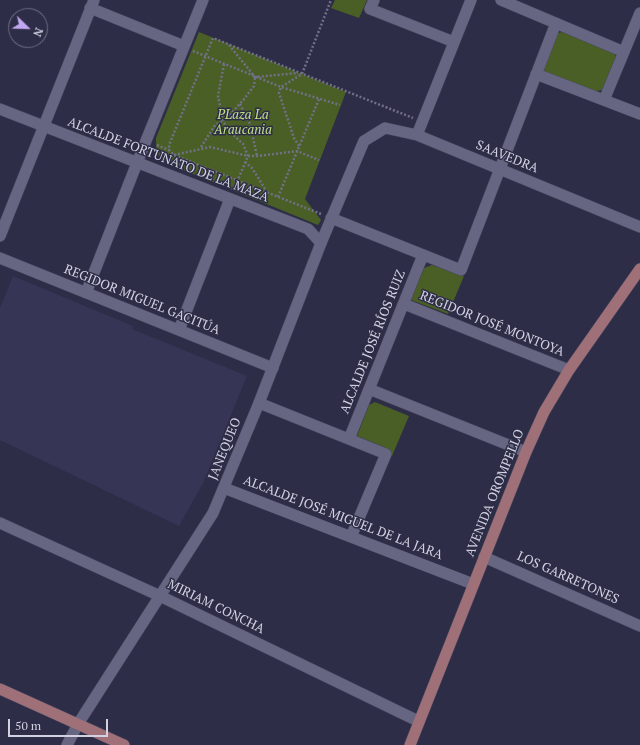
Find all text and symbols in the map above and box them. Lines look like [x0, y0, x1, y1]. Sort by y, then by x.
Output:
north arrow [8, 8, 48, 48]
text: N [30, 26, 46, 39]
park label: PLaza La Araucania [214, 107, 272, 138]
street label: ALCALDE FORTUNATO DE LA MAZA [65, 114, 271, 206]
street label: SAAVEDRA [473, 137, 541, 177]
street label: REGIDOR MIGUEL GACITÚA [62, 262, 222, 338]
street label: ALCALDE JOSÉ RÍOS RUIZ [337, 268, 409, 416]
street label: REGIDOR JOSÉ MONTOYA [417, 288, 567, 360]
street label: JANEQUEO [205, 416, 245, 482]
street label: AVENIDA OROMPELLO [462, 427, 528, 559]
street label: ALCALDE JOSÉ MIGUEL DE LA JARA [241, 473, 445, 563]
street label: LOS GARRETONES [515, 549, 621, 607]
street label: MIRIAM CONCHA [165, 577, 267, 637]
scale bar [10, 711, 110, 737]
text: 50 m [15, 718, 41, 733]

